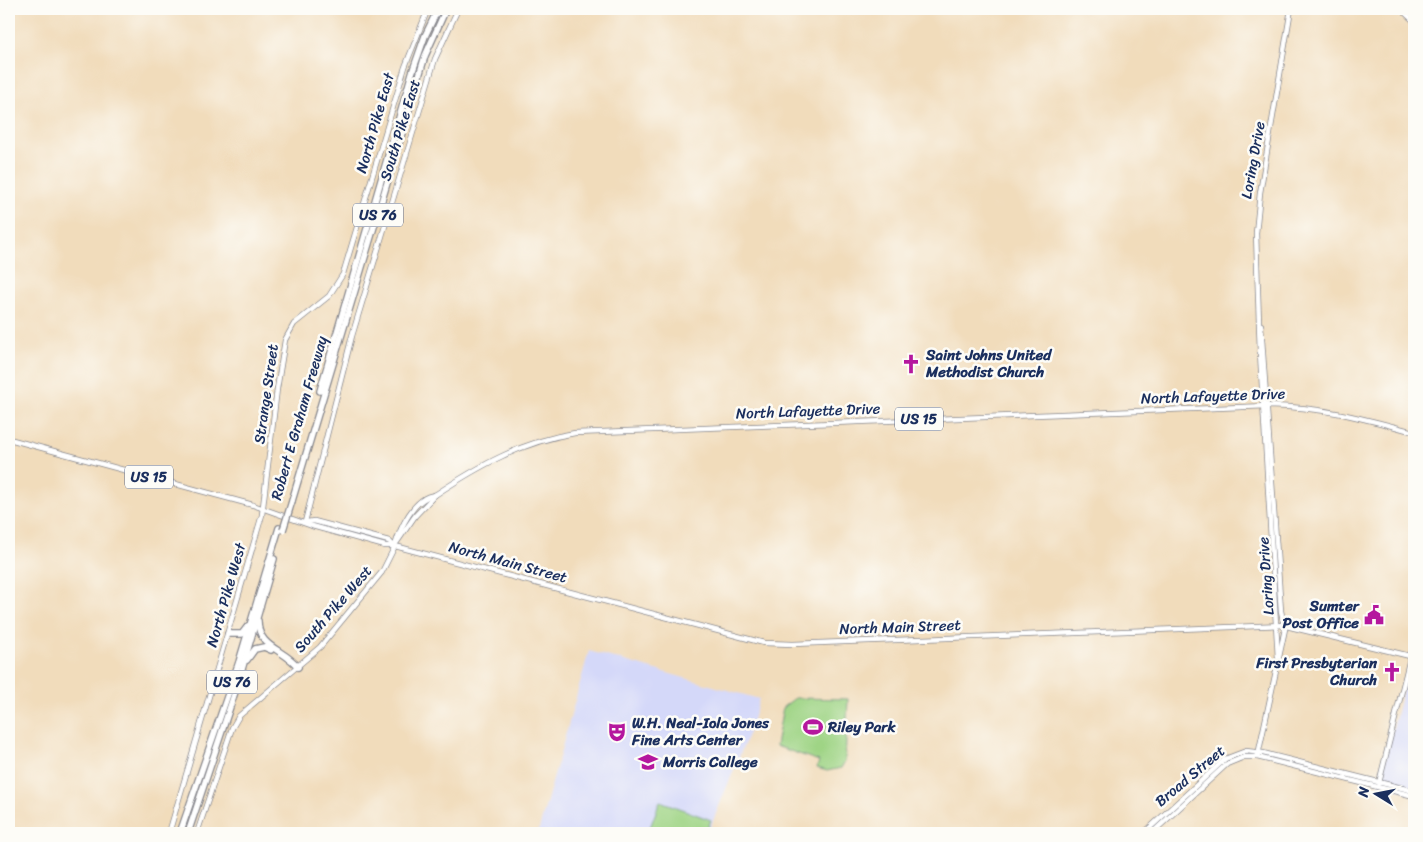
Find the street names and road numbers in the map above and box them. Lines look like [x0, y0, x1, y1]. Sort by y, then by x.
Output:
street label: North Pike East [348, 69, 402, 176]
street label: South Pike East [372, 75, 428, 184]
street label: Loring Drive [1233, 119, 1273, 201]
road number: US 76 [353, 204, 403, 226]
street label: Robert E Graham Freeway [263, 333, 335, 503]
street label: Strange Street [246, 342, 286, 446]
street label: North Lafayette Drive [1140, 380, 1286, 412]
street label: North Lafayette Drive [735, 395, 881, 427]
road number: US 15 [895, 408, 943, 430]
road number: US 15 [125, 466, 173, 488]
street label: North Main Street [446, 534, 571, 590]
street label: Loring Drive [1250, 536, 1282, 616]
street label: North Pike West [199, 539, 254, 650]
street label: South Pike West [287, 559, 379, 659]
street label: North Main Street [839, 612, 962, 642]
road number: US 76 [207, 670, 257, 694]
street label: Broad Street [1149, 738, 1232, 813]

